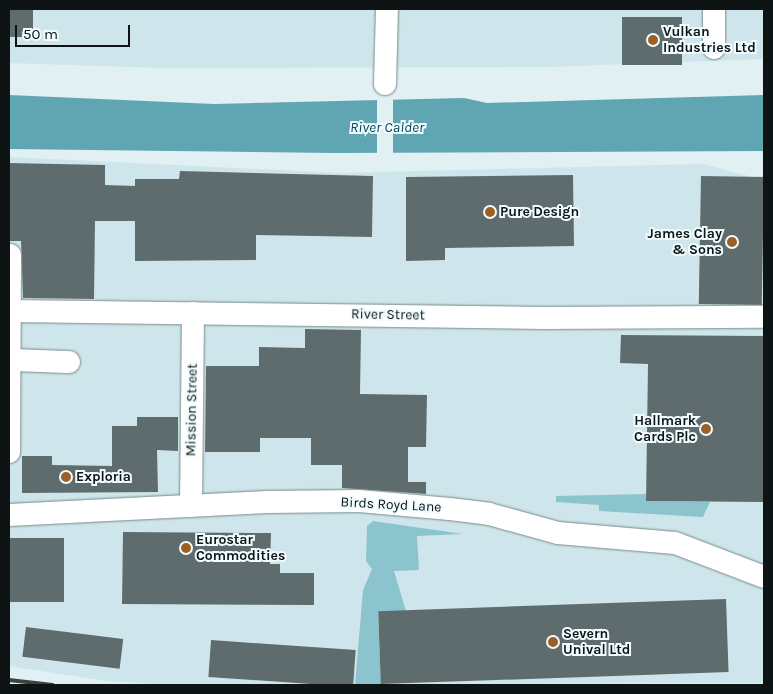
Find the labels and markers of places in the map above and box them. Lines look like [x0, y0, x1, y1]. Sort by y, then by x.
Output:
place label: Vulkan Industries Ltd [663, 24, 756, 56]
marker: Vulkan Industries Ltd [647, 34, 659, 46]
place label: Pure Design [500, 204, 579, 220]
marker: Pure Design [484, 206, 496, 218]
place label: James Clay & Sons [648, 226, 722, 258]
marker: James Clay & Sons [726, 236, 738, 248]
place label: Hallmark Cards Plc [634, 413, 696, 446]
marker: Hallmark Cards Plc [700, 423, 712, 435]
place label: Exploria [76, 469, 131, 485]
marker: Exploria [60, 471, 72, 483]
place label: Eurostar Commodities [196, 532, 285, 564]
marker: Eurostar Commodities [180, 542, 192, 554]
place label: Severn Unival Ltd [563, 626, 630, 658]
marker: Severn Unival Ltd [547, 636, 559, 648]

